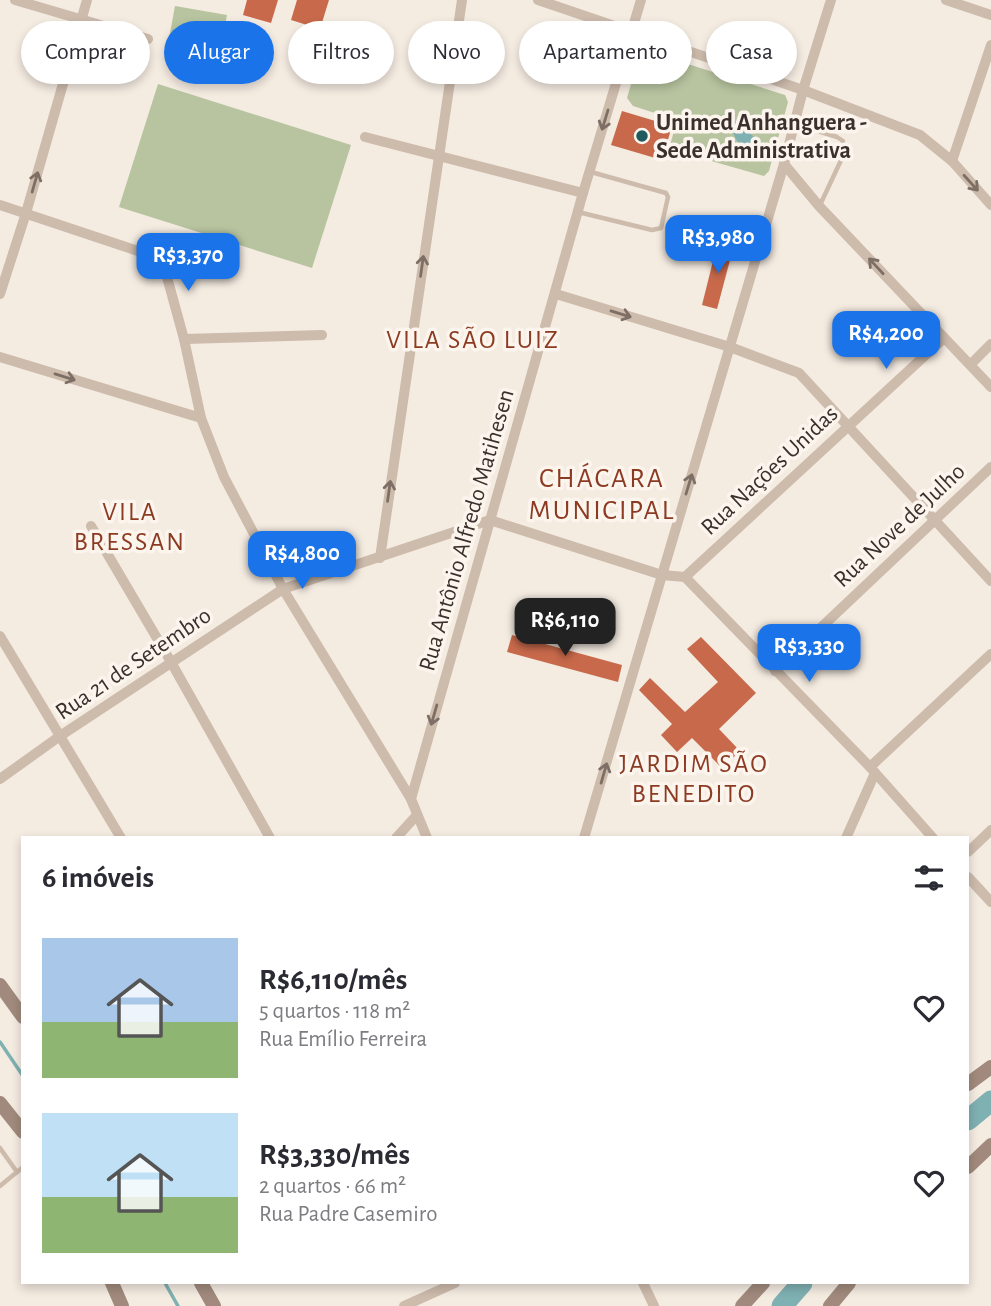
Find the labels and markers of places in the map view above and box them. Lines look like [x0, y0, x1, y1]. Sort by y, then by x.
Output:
place label: Unimed Anhanguera - Sede Administrativa [656, 111, 867, 163]
marker: Unimed Anhanguera - Sede Administrativa [634, 128, 650, 144]
pin: R$3,980 [653, 216, 783, 275]
pin: R$3,370 [123, 233, 253, 293]
pin: R$4,200 [821, 312, 951, 371]
pin: R$4,800 [237, 532, 367, 591]
pin: R$6,110 [500, 598, 630, 658]
pin: R$3,330 [744, 624, 874, 684]

